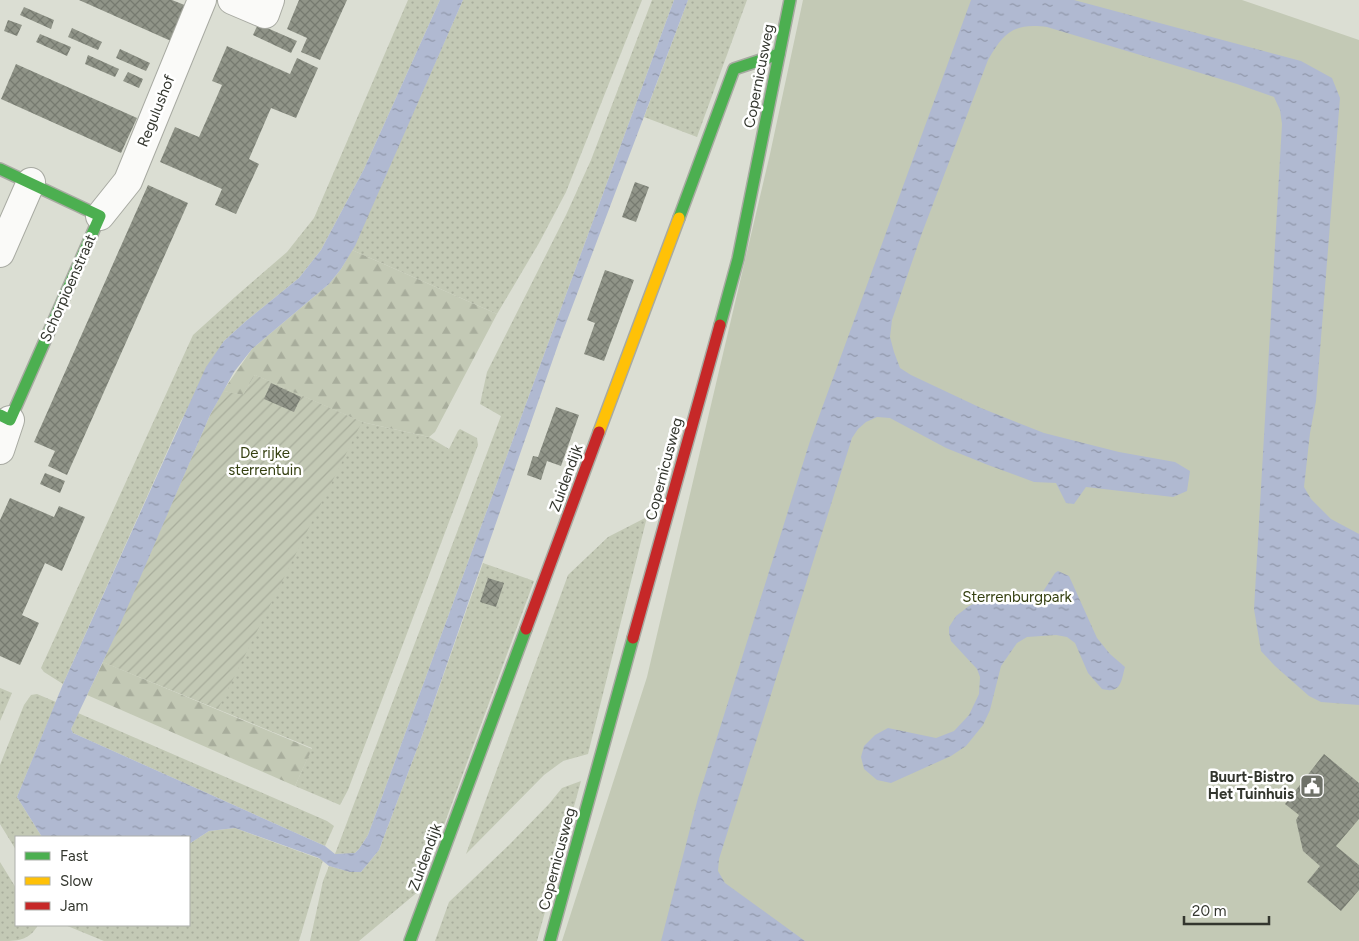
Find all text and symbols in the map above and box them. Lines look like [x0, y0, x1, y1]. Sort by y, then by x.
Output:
street label: Copernicusweg [740, 22, 778, 130]
street label: Regulushof [133, 72, 179, 150]
street label: Schorpioenstraat [36, 231, 100, 345]
street label: Copernicusweg [642, 416, 686, 522]
street label: Zuidendijk [546, 441, 587, 514]
park label: De rijke sterrentuin [228, 444, 302, 479]
park label: Sterrenburgpark [962, 588, 1073, 606]
place label: Buurt-Bistro Het Tuinhuis [1208, 768, 1294, 803]
public building icon: Buurt-Bistro Het Tuinhuis [1299, 773, 1325, 799]
street label: Copernicusweg [535, 806, 579, 912]
street label: Zuidendijk [405, 820, 446, 893]
legend [15, 836, 190, 926]
text: Fast [60, 847, 89, 865]
text: Slow [60, 872, 93, 890]
scale bar [1184, 894, 1269, 926]
text: Jam [60, 897, 88, 915]
text: 20 m [1192, 902, 1226, 920]

